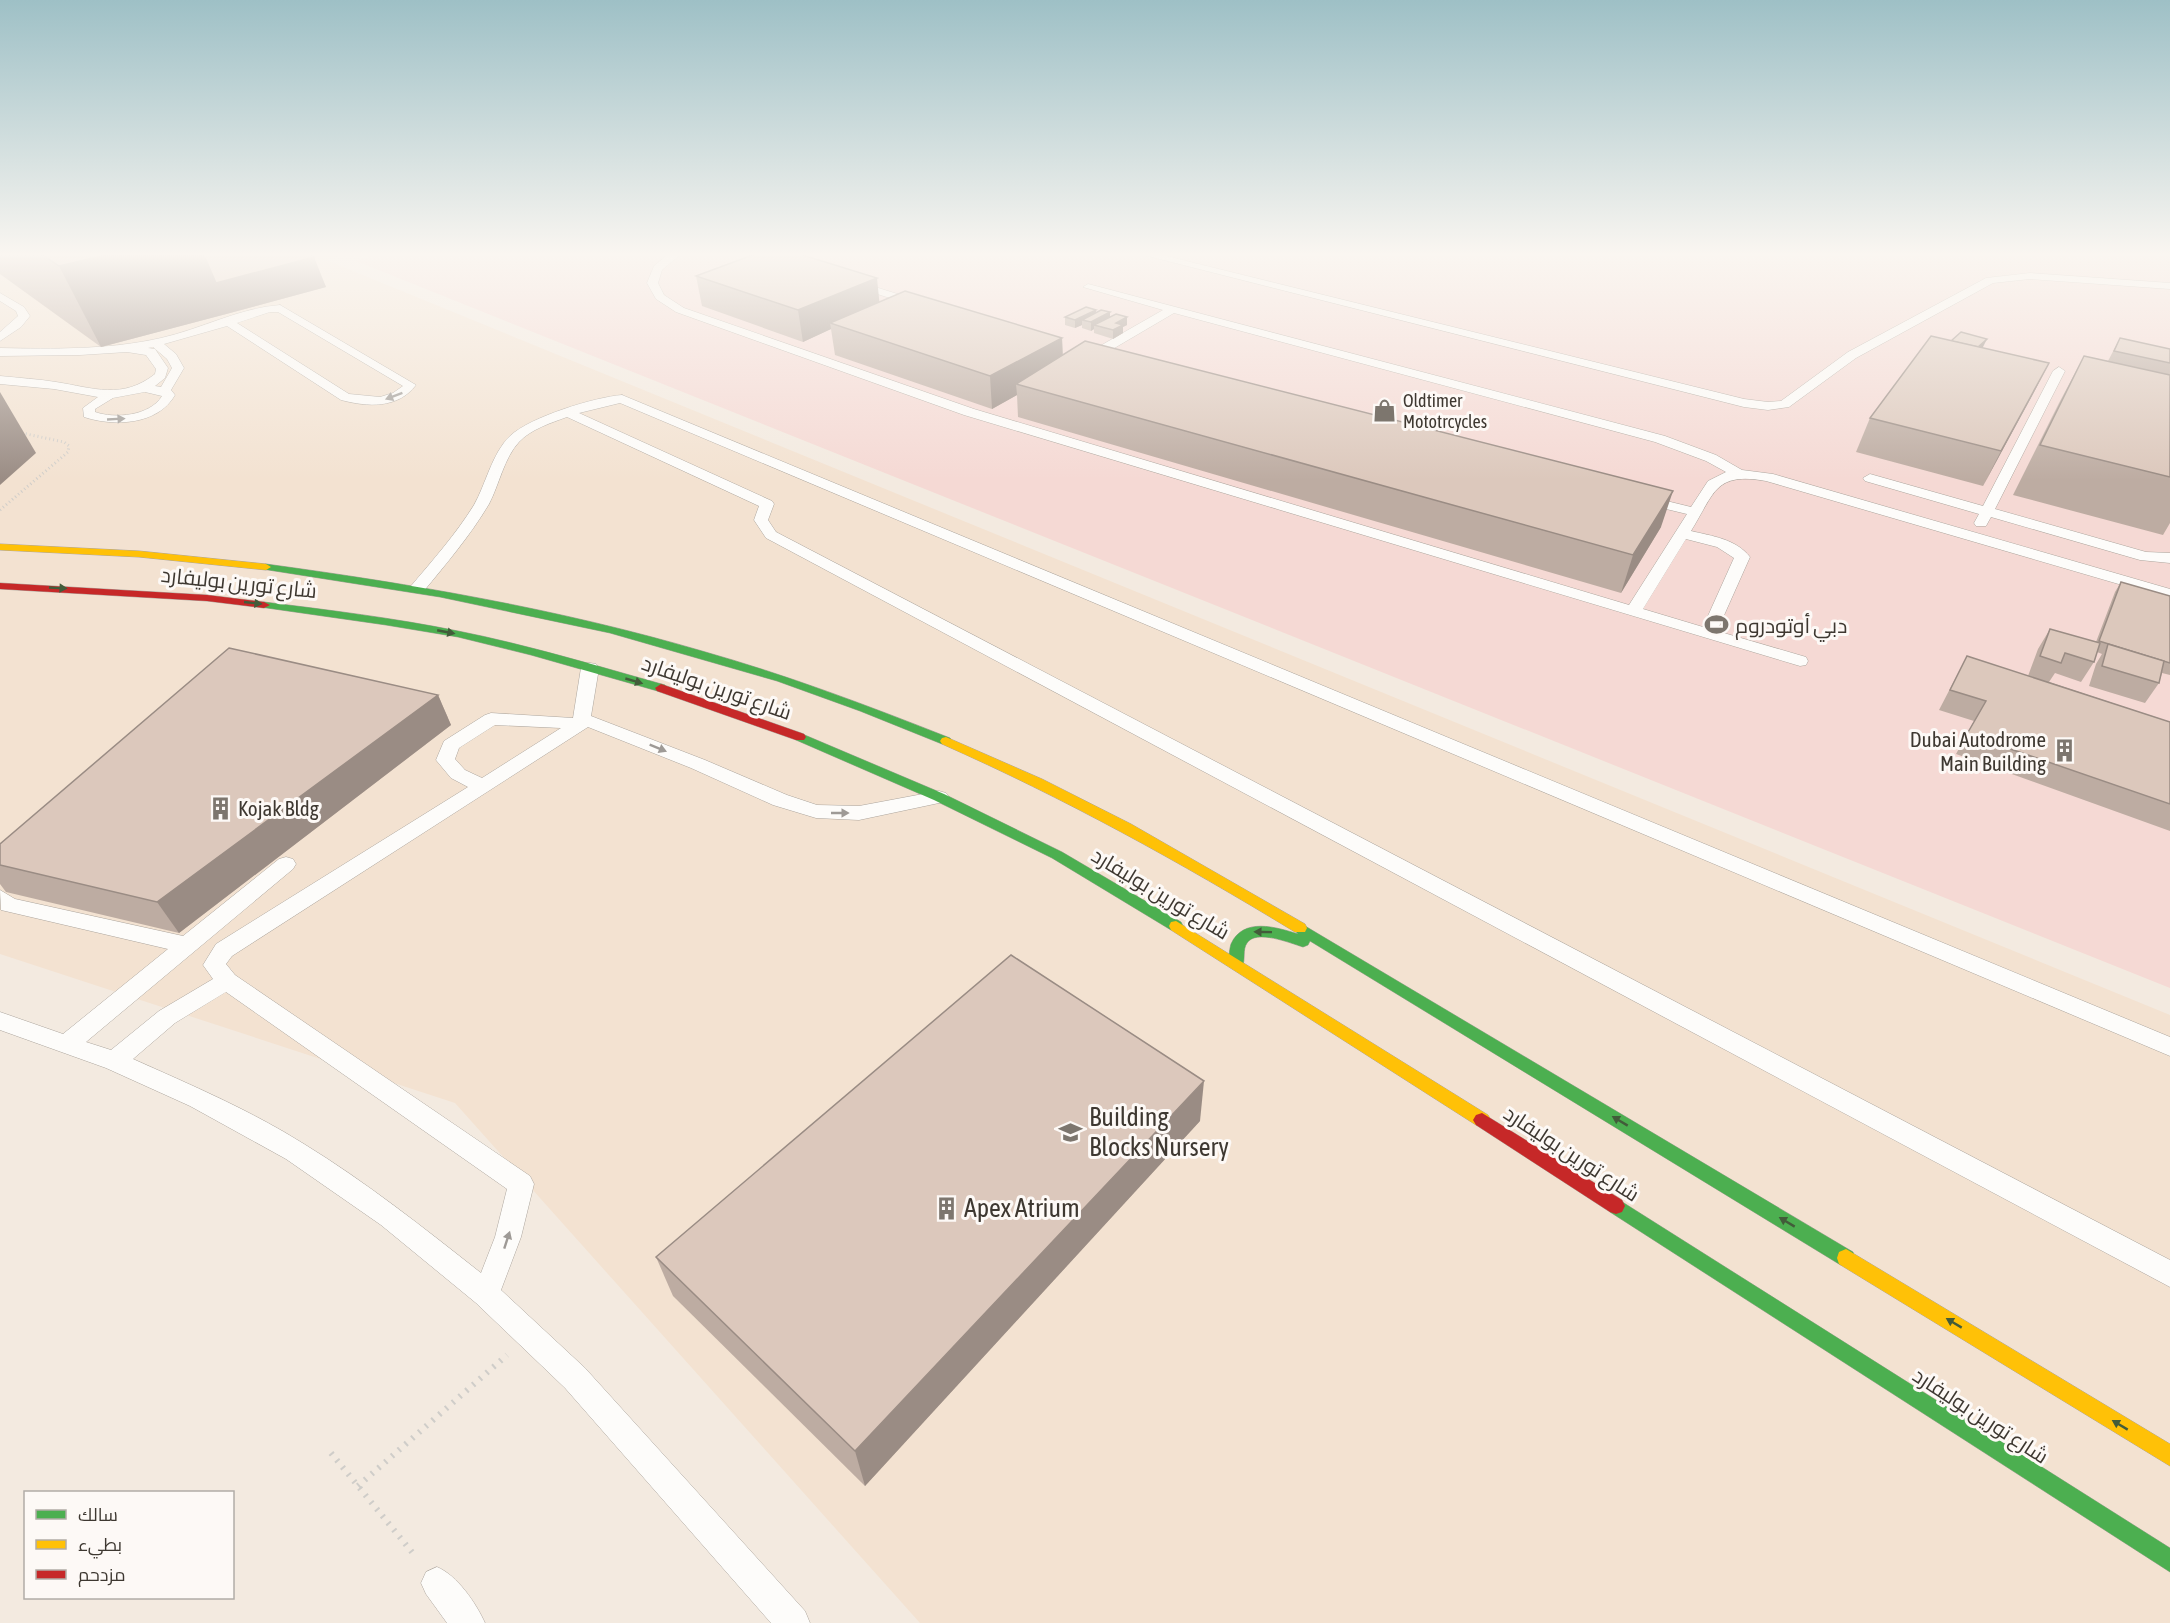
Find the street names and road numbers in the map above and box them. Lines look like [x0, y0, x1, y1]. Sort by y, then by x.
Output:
street label: شارع تورين بوليفارد [160, 562, 318, 605]
street label: شارع تورين بوليفارد [638, 650, 795, 727]
street label: شارع تورين بوليفارد [1086, 842, 1234, 946]
street label: شارع تورين بوليفارد [1498, 1100, 1644, 1208]
street label: شارع تورين بوليفارد [1907, 1362, 2053, 1470]

